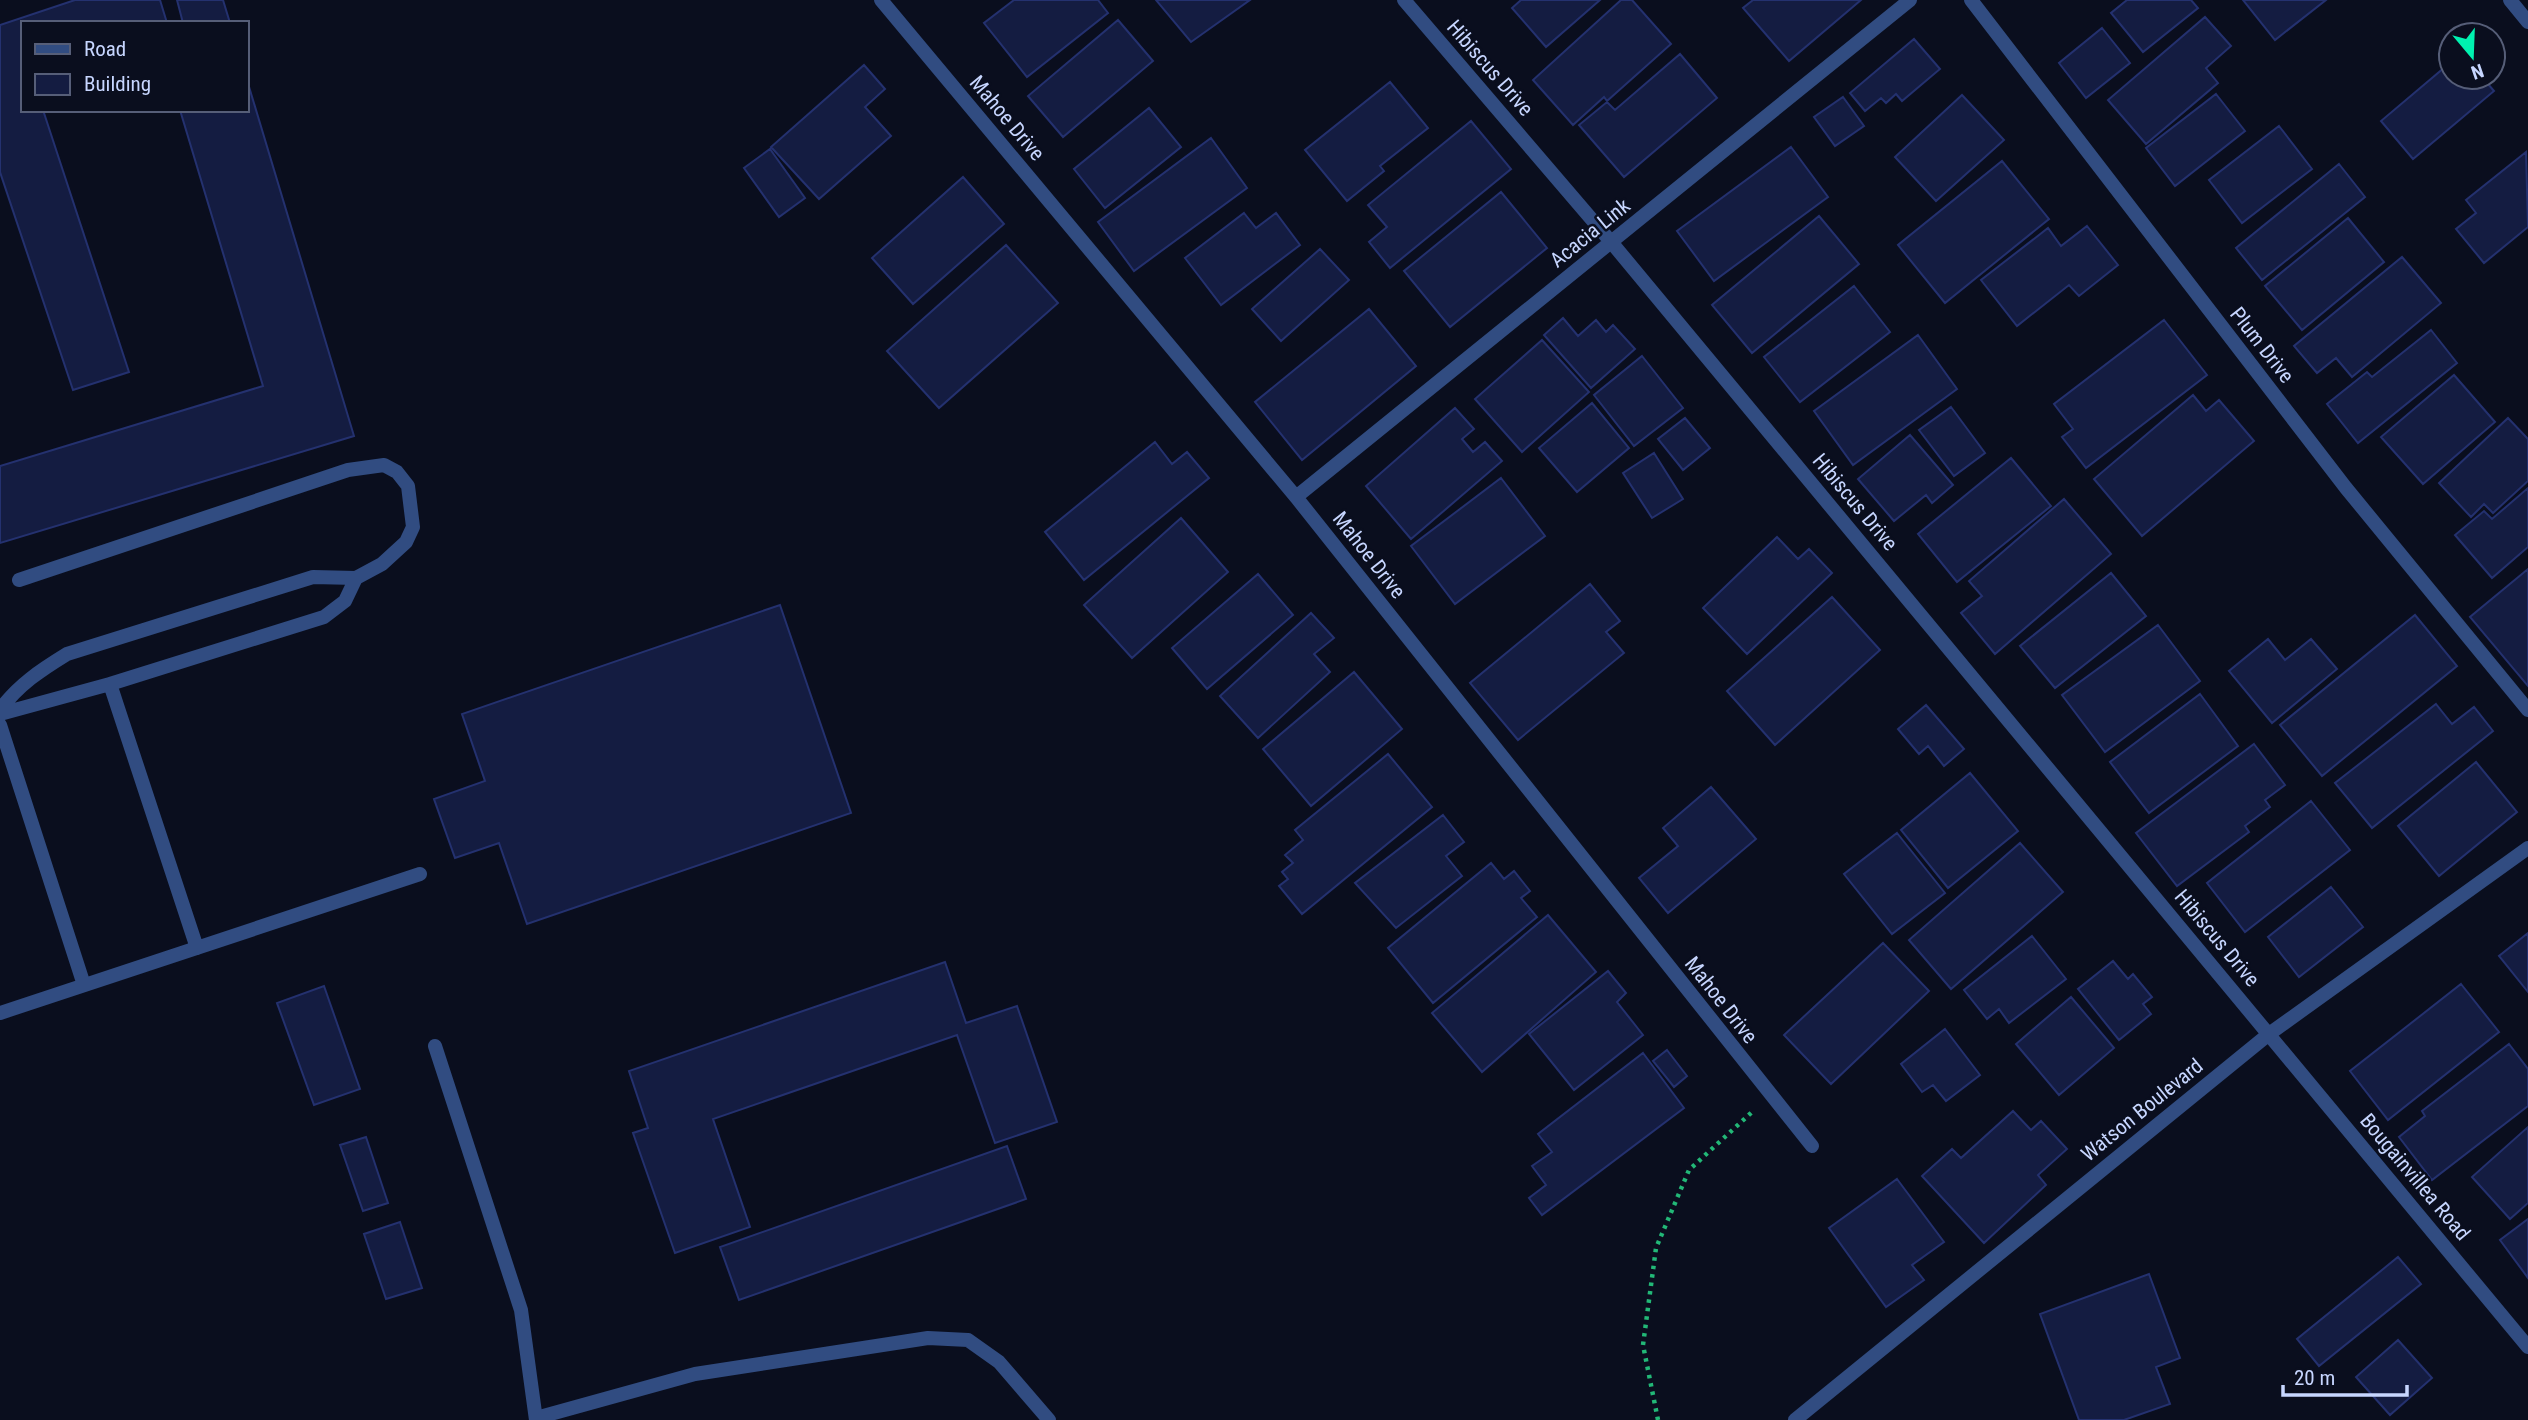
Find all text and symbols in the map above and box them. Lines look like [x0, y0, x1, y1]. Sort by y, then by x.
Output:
street label: Hibiscus Drive [1442, 15, 1538, 121]
legend [21, 21, 248, 112]
north arrow [2437, 21, 2507, 91]
text: Road [84, 37, 126, 61]
text: N [2468, 59, 2487, 84]
street label: Mahoe Drive [965, 71, 1049, 165]
text: Building [84, 72, 151, 96]
street label: Acacia Link [1545, 193, 1635, 272]
street label: Plum Drive [2225, 302, 2299, 388]
street label: Hibiscus Drive [1808, 449, 1902, 555]
street label: Mahoe Drive [1328, 507, 1410, 603]
street label: Hibiscus Drive [2170, 885, 2264, 991]
street label: Mahoe Drive [1680, 952, 1762, 1048]
street label: Watson Boulevard [2076, 1054, 2208, 1166]
street label: Bougainvillea Road [2355, 1109, 2475, 1245]
scale bar [2283, 1354, 2407, 1398]
text: 20 m [2294, 1366, 2335, 1390]

